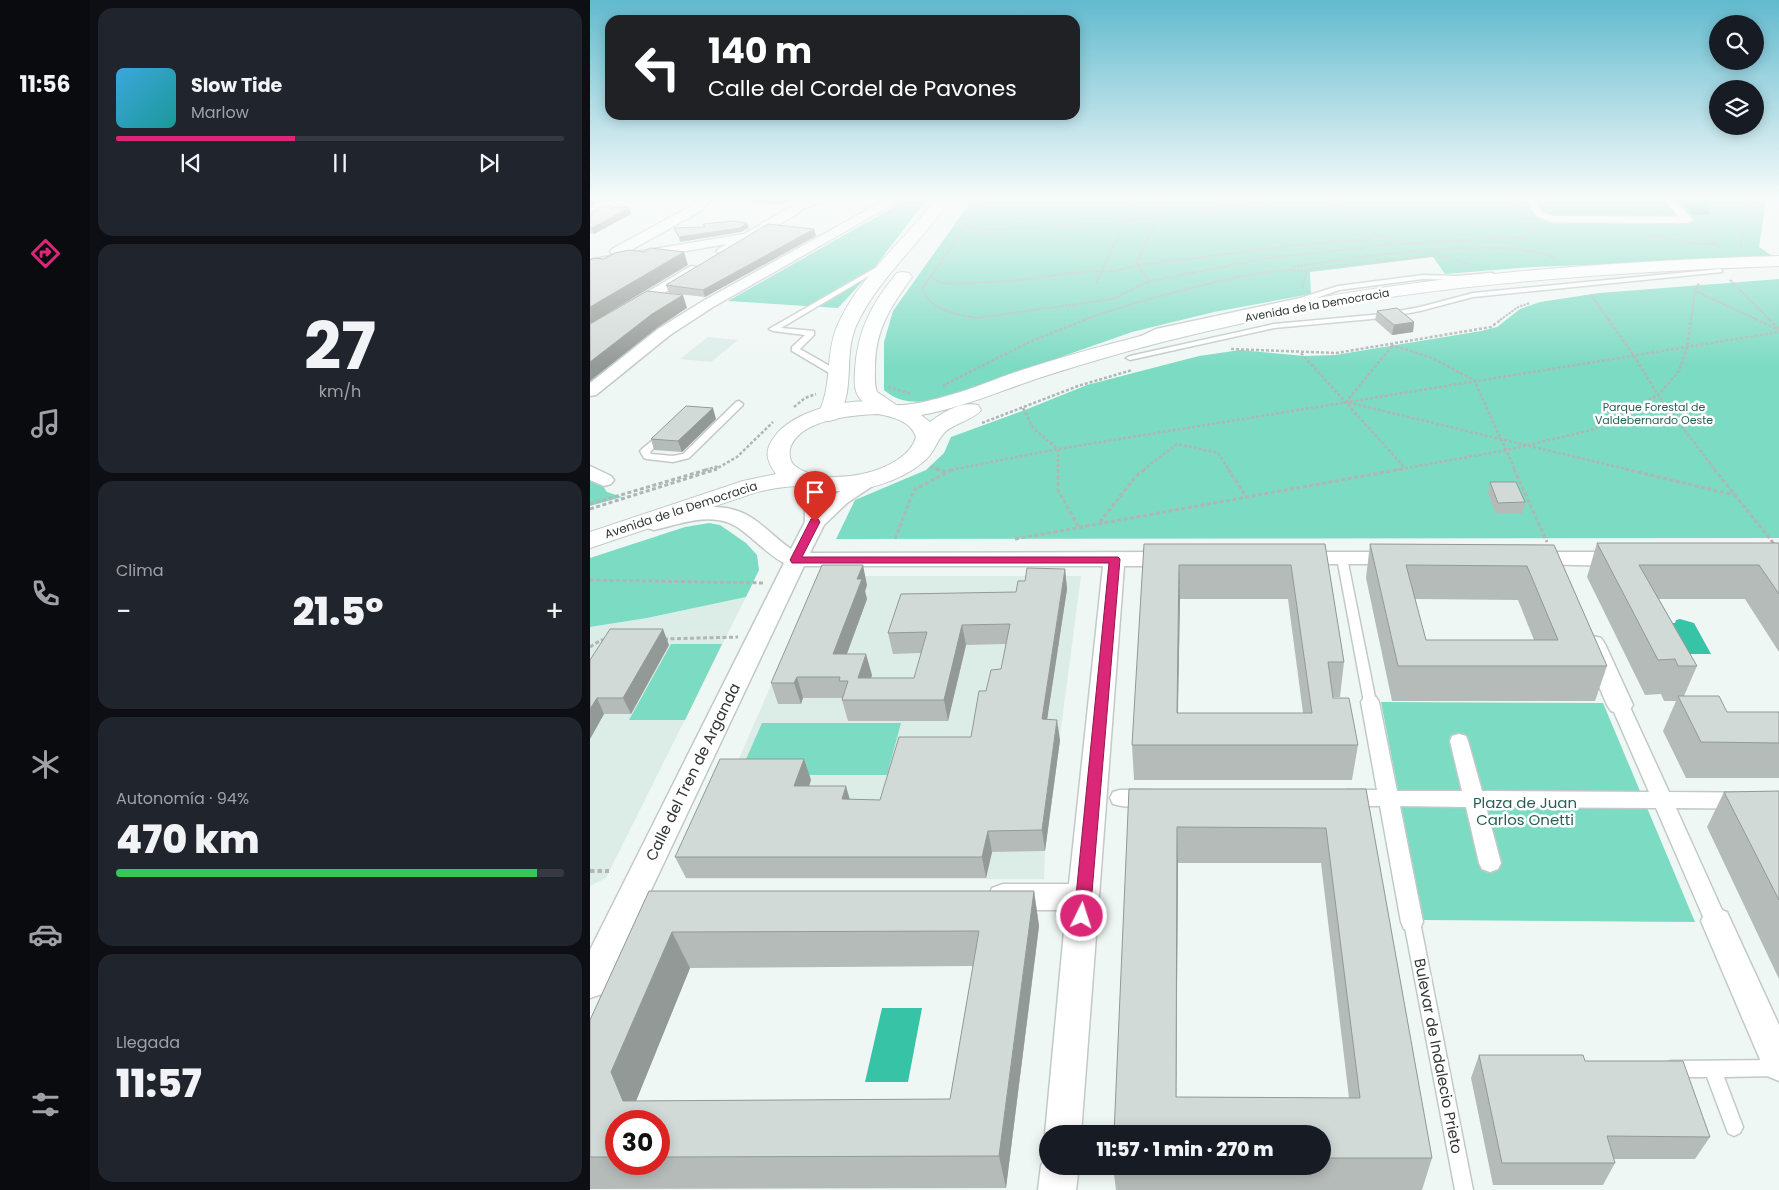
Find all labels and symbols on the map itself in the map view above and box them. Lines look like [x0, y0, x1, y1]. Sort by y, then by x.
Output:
street label: Avenida de la Democracia [1244, 284, 1390, 326]
park label: Parque Forestal de Valdebernardo Oeste [1595, 399, 1713, 428]
pin [794, 471, 836, 522]
street label: Avenida de la Democracia [602, 477, 759, 542]
street label: Calle del Tren de Arganda [640, 679, 745, 864]
park label: Plaza de Juan Carlos Onetti [1473, 792, 1577, 830]
position arrow [1055, 889, 1107, 941]
street label: Bulevar de Indalecio Prieto [1409, 956, 1468, 1155]
speed limit sign: 30 [605, 1110, 670, 1175]

